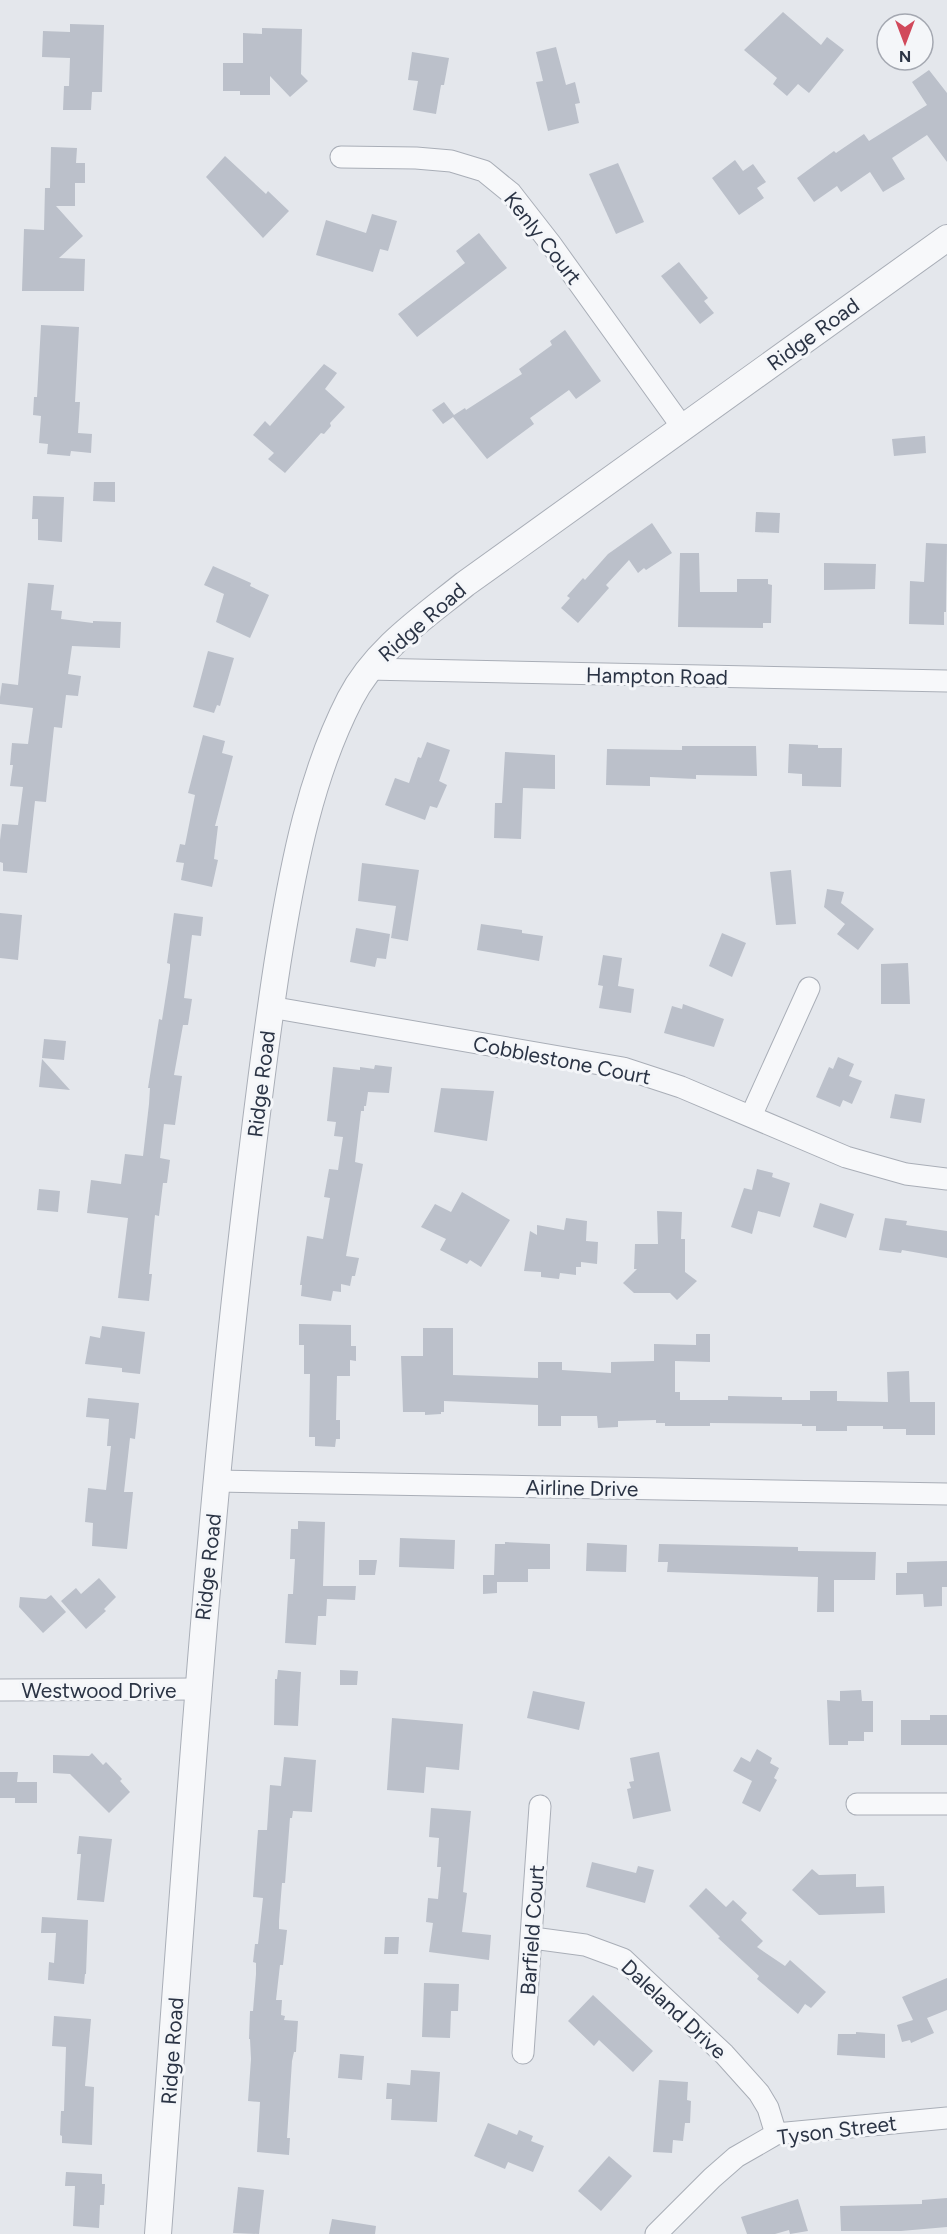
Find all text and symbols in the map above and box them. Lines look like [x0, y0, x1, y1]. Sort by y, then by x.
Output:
north arrow [875, 12, 935, 72]
text: N [899, 47, 911, 66]
street label: Kenly Court [499, 187, 587, 289]
street label: Ridge Road [762, 292, 864, 376]
street label: Ridge Road [373, 577, 471, 667]
street label: Hampton Road [586, 662, 728, 690]
street label: Ridge Road [242, 1029, 280, 1139]
street label: Cobblestone Court [471, 1031, 653, 1089]
street label: Airline Drive [525, 1475, 639, 1501]
street label: Ridge Road [190, 1512, 226, 1622]
street label: Westwood Drive [21, 1678, 177, 1703]
street label: Barfield Court [515, 1864, 549, 1996]
street label: Daleland Drive [616, 1954, 732, 2064]
street label: Ridge Road [156, 1996, 188, 2106]
street label: Tyson Street [776, 2110, 898, 2150]

